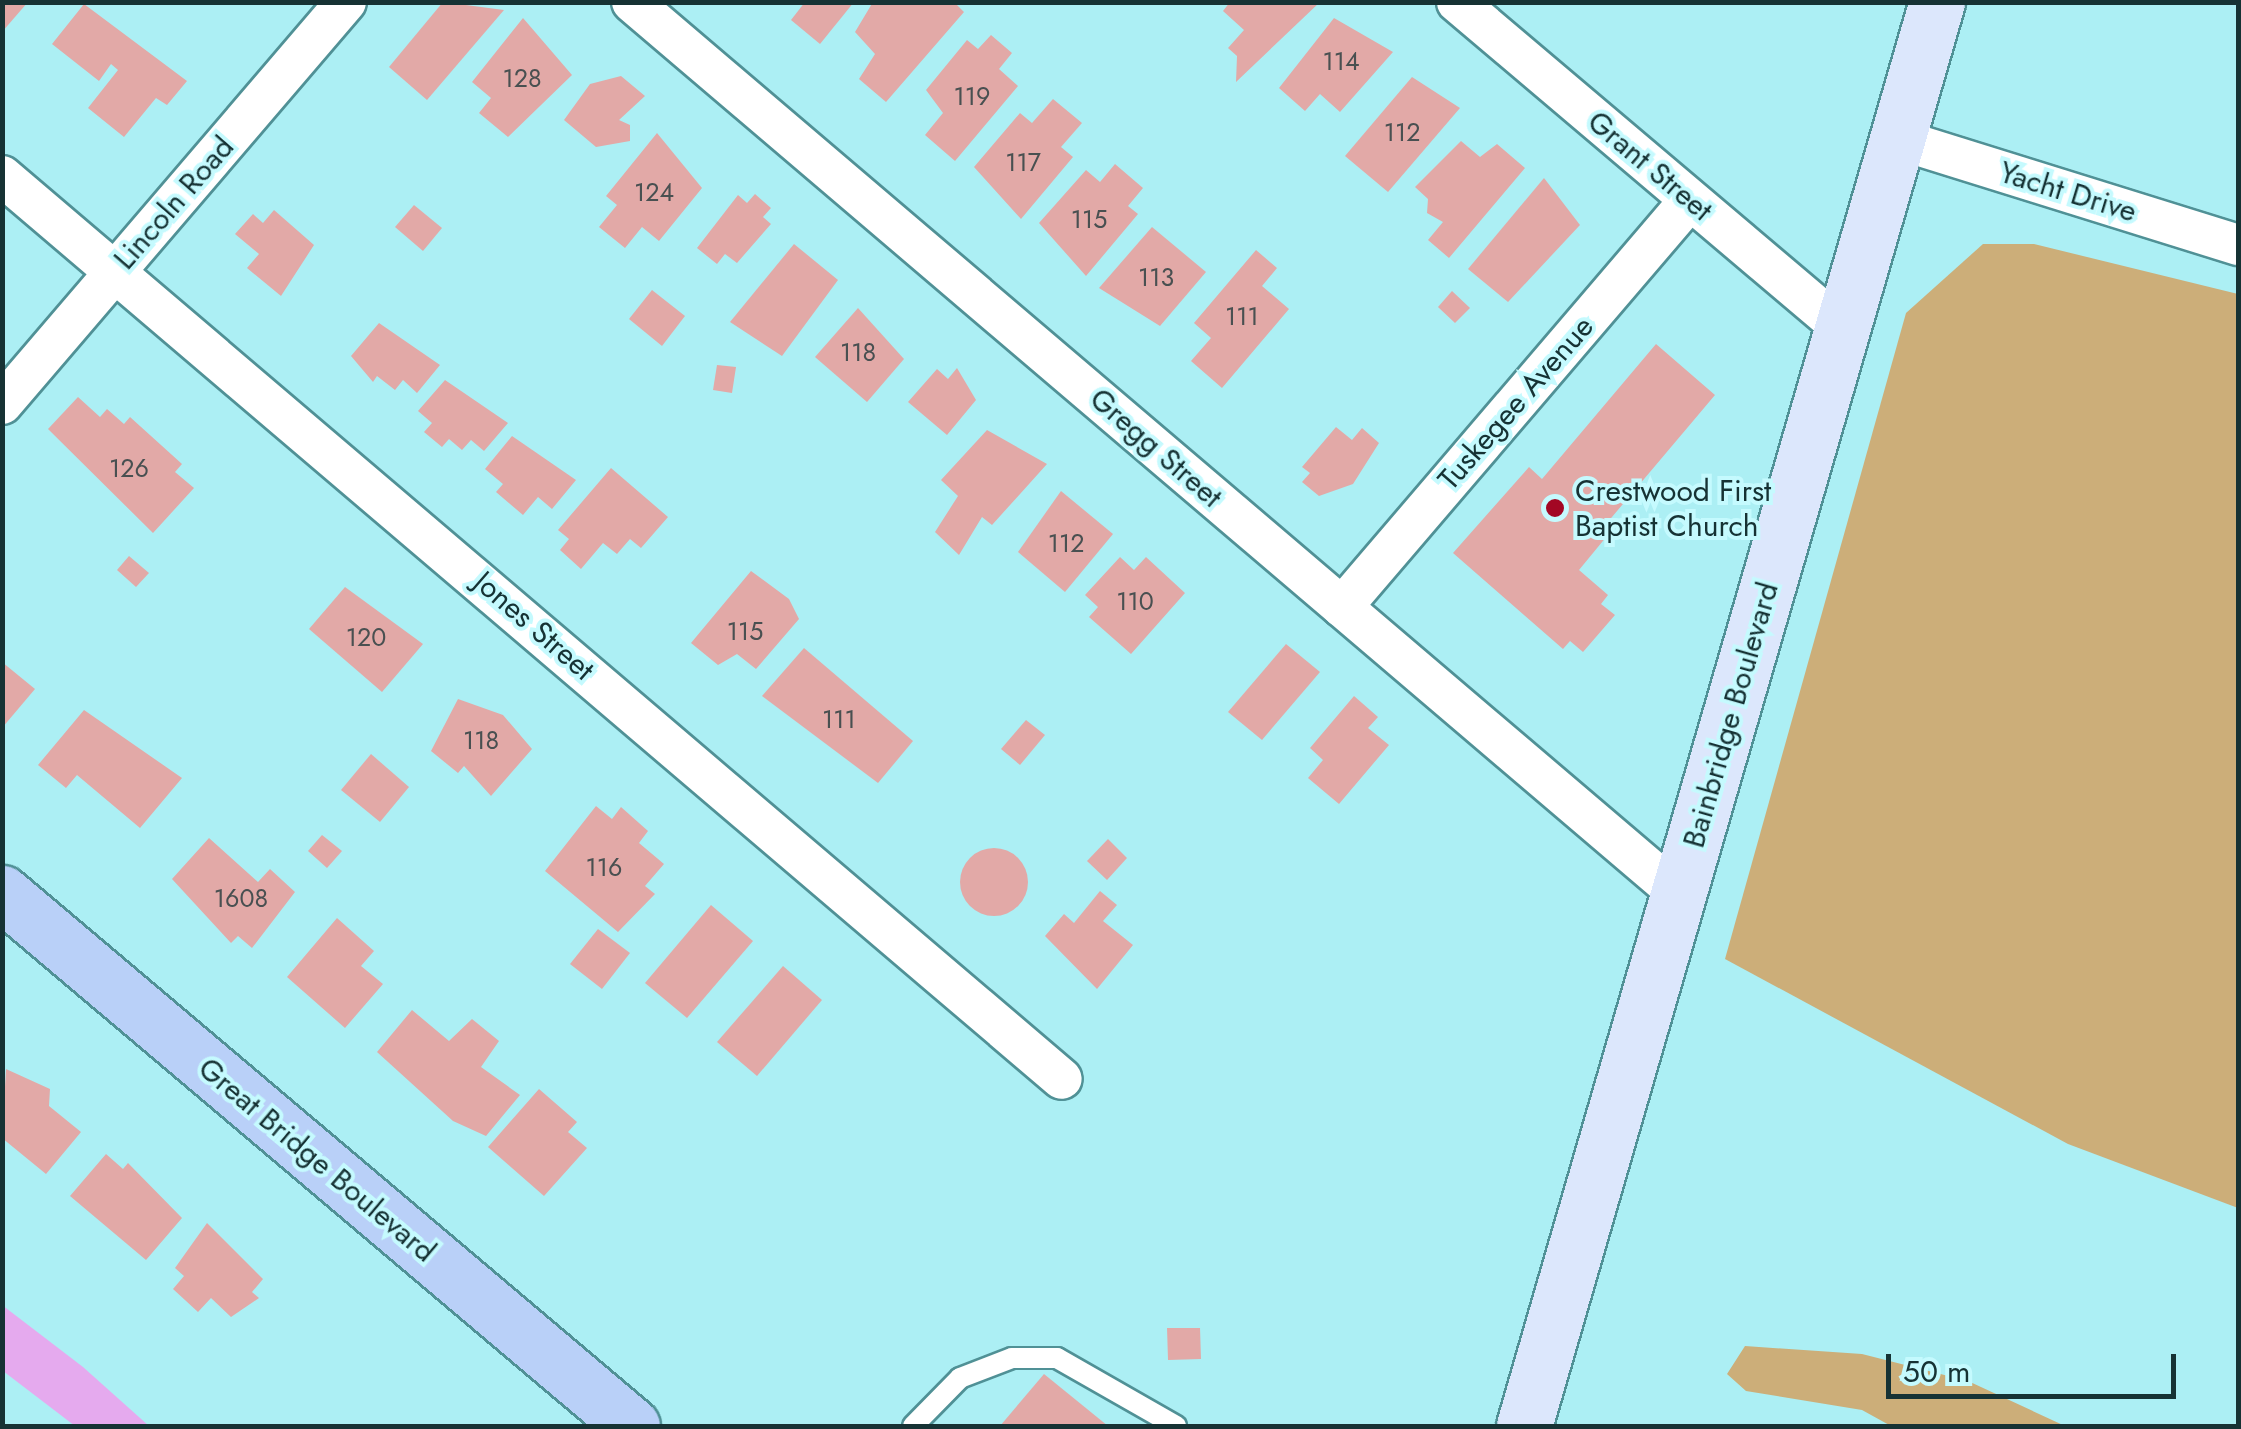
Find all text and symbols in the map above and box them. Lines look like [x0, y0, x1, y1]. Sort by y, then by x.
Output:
house number: 114 [1322, 46, 1360, 76]
house number: 128 [502, 63, 542, 93]
house number: 119 [954, 81, 990, 111]
street label: Grant Street [1580, 104, 1720, 228]
house number: 112 [1384, 117, 1420, 147]
street label: Lincoln Road [107, 129, 241, 277]
house number: 117 [1005, 147, 1041, 177]
street label: Yacht Drive [1995, 154, 2141, 230]
house number: 124 [634, 177, 674, 207]
house number: 115 [1071, 204, 1107, 234]
house number: 113 [1138, 262, 1174, 292]
house number: 111 [1225, 301, 1259, 331]
street label: Tuskegee Avenue [1431, 309, 1601, 497]
house number: 118 [840, 337, 876, 367]
street label: Gregg Street [1083, 381, 1229, 515]
house number: 126 [109, 453, 149, 483]
place label: Crestwood First Baptist Church [1575, 473, 1771, 544]
marker: Crestwood First Baptist Church [1544, 497, 1566, 519]
house number: 112 [1048, 528, 1084, 558]
street label: Jones Street [467, 564, 601, 688]
street label: Bainbridge Boulevard [1676, 578, 1786, 852]
house number: 110 [1116, 586, 1154, 616]
house number: 115 [727, 616, 763, 646]
house number: 120 [346, 622, 386, 652]
house number: 111 [822, 704, 856, 734]
house number: 118 [463, 725, 499, 755]
house number: 116 [586, 852, 622, 882]
house number: 1608 [214, 883, 268, 913]
street label: Great Bridge Boulevard [191, 1050, 443, 1270]
scale bar [1891, 1334, 2181, 1396]
text: 50 m [1903, 1350, 1970, 1393]

